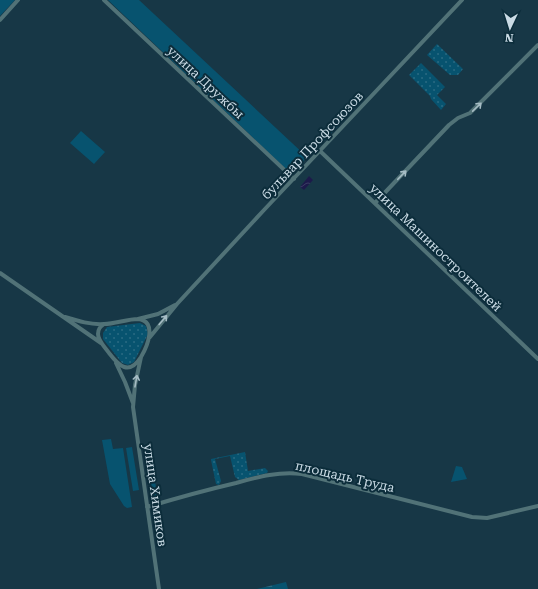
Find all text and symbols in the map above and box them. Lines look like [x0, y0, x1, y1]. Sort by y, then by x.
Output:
north arrow [490, 8, 530, 48]
text: N [504, 31, 514, 44]
street label: улица Дружбы [164, 43, 247, 122]
street label: бульвар Профсоюзов [259, 88, 366, 202]
one-way arrow [472, 102, 482, 112]
one-way arrow [397, 170, 407, 180]
street label: улица Машиностроителей [367, 180, 505, 315]
one-way arrow [159, 315, 168, 326]
one-way arrow [133, 374, 141, 387]
street label: улица Химиков [141, 443, 170, 548]
street label: площадь Труда [294, 458, 396, 495]

